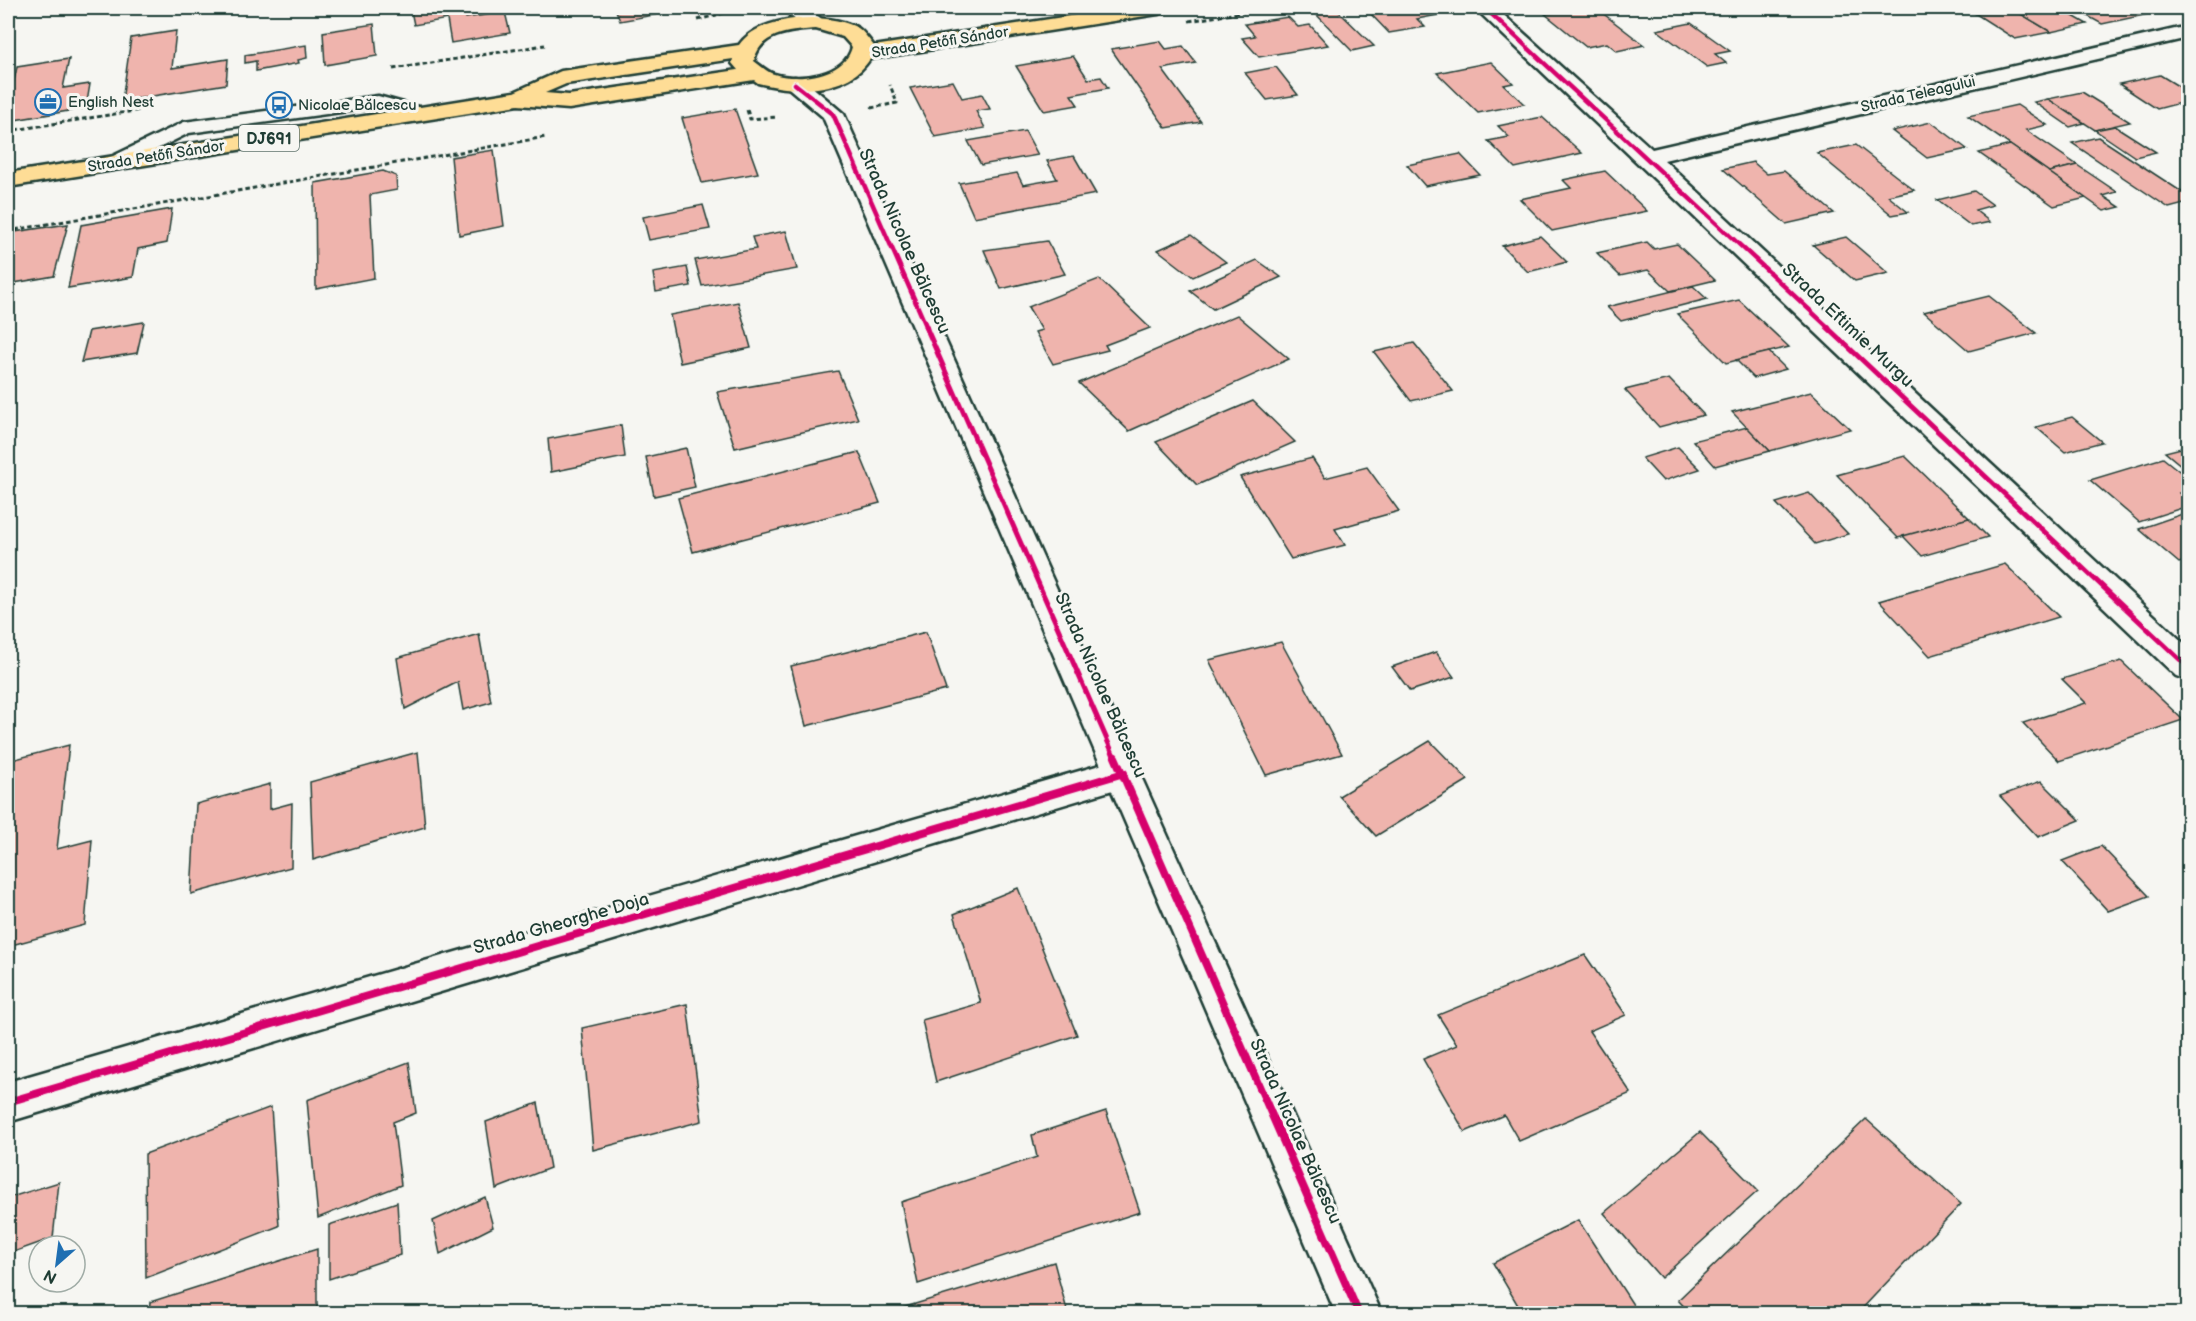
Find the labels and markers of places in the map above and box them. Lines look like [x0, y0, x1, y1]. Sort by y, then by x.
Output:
office icon: English Nest [33, 87, 63, 117]
bus stop icon: Nicolae Bălcescu [264, 90, 294, 120]
place label: English Nest [68, 93, 154, 112]
place label: Nicolae Bălcescu [298, 96, 417, 115]

